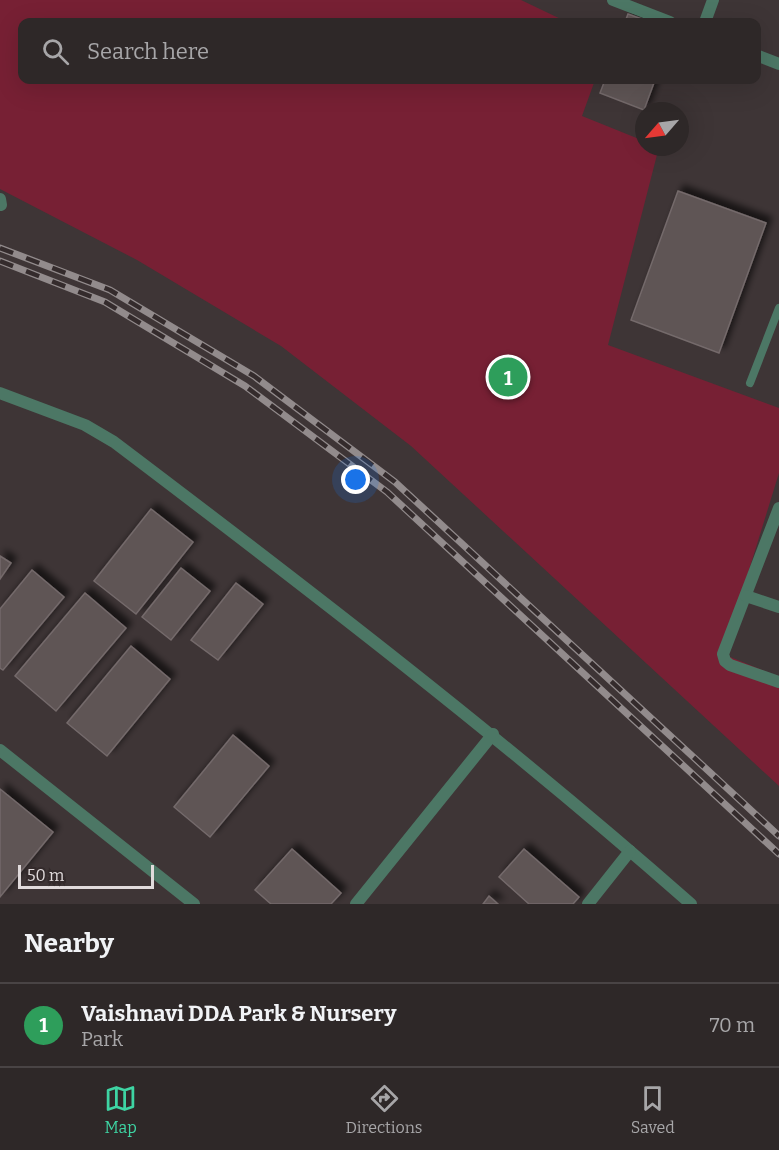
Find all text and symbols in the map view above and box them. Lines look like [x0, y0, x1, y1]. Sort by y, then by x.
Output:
search box [18, 18, 761, 84]
icon: search [39, 35, 72, 68]
text: Search here [87, 38, 209, 65]
north arrow [635, 102, 689, 156]
pin: 1 [488, 354, 528, 400]
your location [341, 465, 370, 494]
scale bar [18, 862, 154, 890]
text: 50 m [27, 866, 64, 885]
text: Nearby [24, 928, 114, 959]
text: Vaishnavi DDA Park & Nursery [81, 1000, 396, 1027]
text: 1 [39, 1013, 48, 1037]
text: 70 m [709, 1013, 755, 1037]
text: Park [81, 1027, 123, 1051]
tab: Map [104, 1082, 137, 1137]
tab: Directions [346, 1082, 423, 1137]
tab: Saved [631, 1082, 675, 1137]

